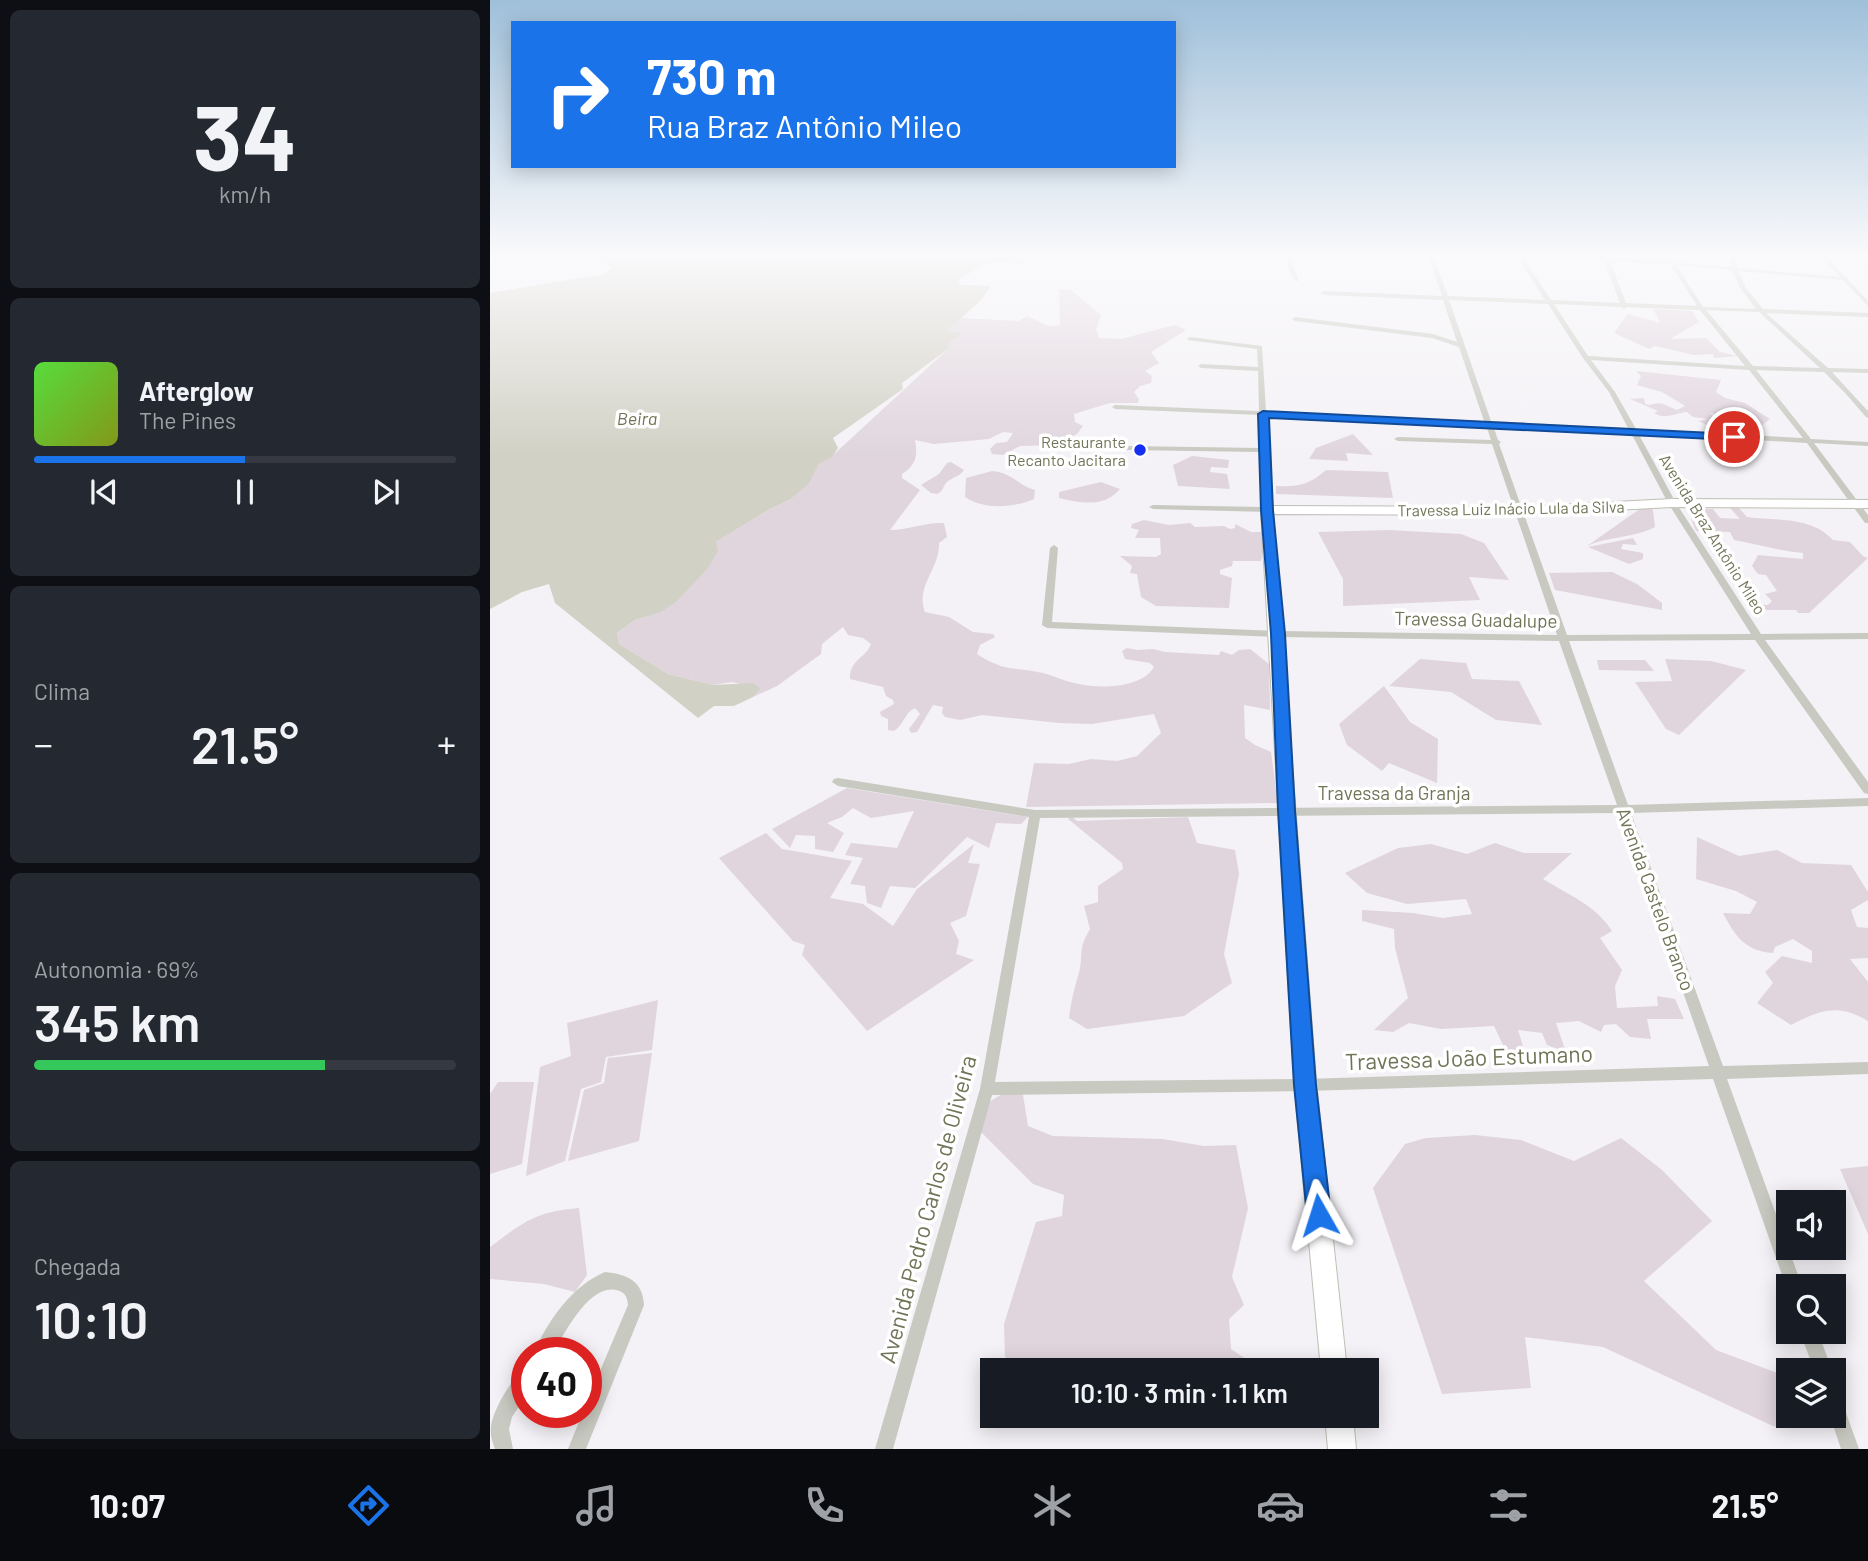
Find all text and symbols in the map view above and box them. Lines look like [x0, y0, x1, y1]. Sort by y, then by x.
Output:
text: 730 m [647, 46, 776, 105]
icon: right [532, 49, 623, 140]
text: 34 [193, 80, 297, 189]
text: Rua Braz Antônio Mileo [647, 106, 962, 144]
text: km/h [219, 180, 271, 208]
text: Afterglow [139, 375, 254, 406]
text: The Pines [139, 406, 236, 434]
water label: Beira [617, 407, 657, 429]
pin [1704, 407, 1764, 467]
icon: arrive [1715, 418, 1753, 456]
place label: Restaurante Recanto Jacitara [1007, 432, 1126, 469]
marker: Restaurante Recanto Jacitara [1132, 442, 1148, 458]
street label: Avenida Braz Antônio Mileo [1656, 450, 1770, 618]
icon: previous [85, 473, 123, 511]
icon: pause [226, 473, 264, 511]
icon: next [367, 473, 405, 511]
street label: Travessa Luiz Inácio Lula da Silva [1397, 497, 1625, 519]
street label: Travessa Guadalupe [1394, 606, 1558, 632]
text: Clima [34, 677, 90, 705]
text: 21.5° [191, 712, 299, 774]
text: − [34, 720, 53, 766]
text: + [437, 720, 456, 766]
street label: Travessa da Granja [1317, 781, 1471, 804]
street label: Avenida Castelo Branco [1612, 804, 1700, 994]
text: Autonomia · 69% [34, 955, 200, 983]
text: 345 km [34, 990, 200, 1052]
street label: Travessa João Estumano [1344, 1039, 1594, 1075]
street label: Avenida Pedro Carlos de Oliveira [872, 1052, 982, 1366]
position arrow [1282, 1178, 1356, 1252]
map controls [1776, 1190, 1846, 1428]
button: sound [1776, 1190, 1846, 1260]
text: Chegada [34, 1252, 121, 1280]
button: search [1776, 1274, 1846, 1344]
text: 10:10 [34, 1287, 148, 1349]
speed limit sign: 40 [511, 1337, 602, 1428]
button: layers [1776, 1358, 1846, 1428]
text: 10:10 · 3 min · 1.1 km [1071, 1377, 1288, 1408]
icon: directions [344, 1481, 393, 1530]
icon: music [572, 1481, 621, 1530]
icon: phone [800, 1481, 849, 1530]
icon: climate [1028, 1481, 1077, 1530]
icon: car [1256, 1481, 1305, 1530]
icon: filters [1484, 1481, 1533, 1530]
text: 10:07 [89, 1486, 165, 1524]
text: 21.5° [1711, 1486, 1778, 1524]

